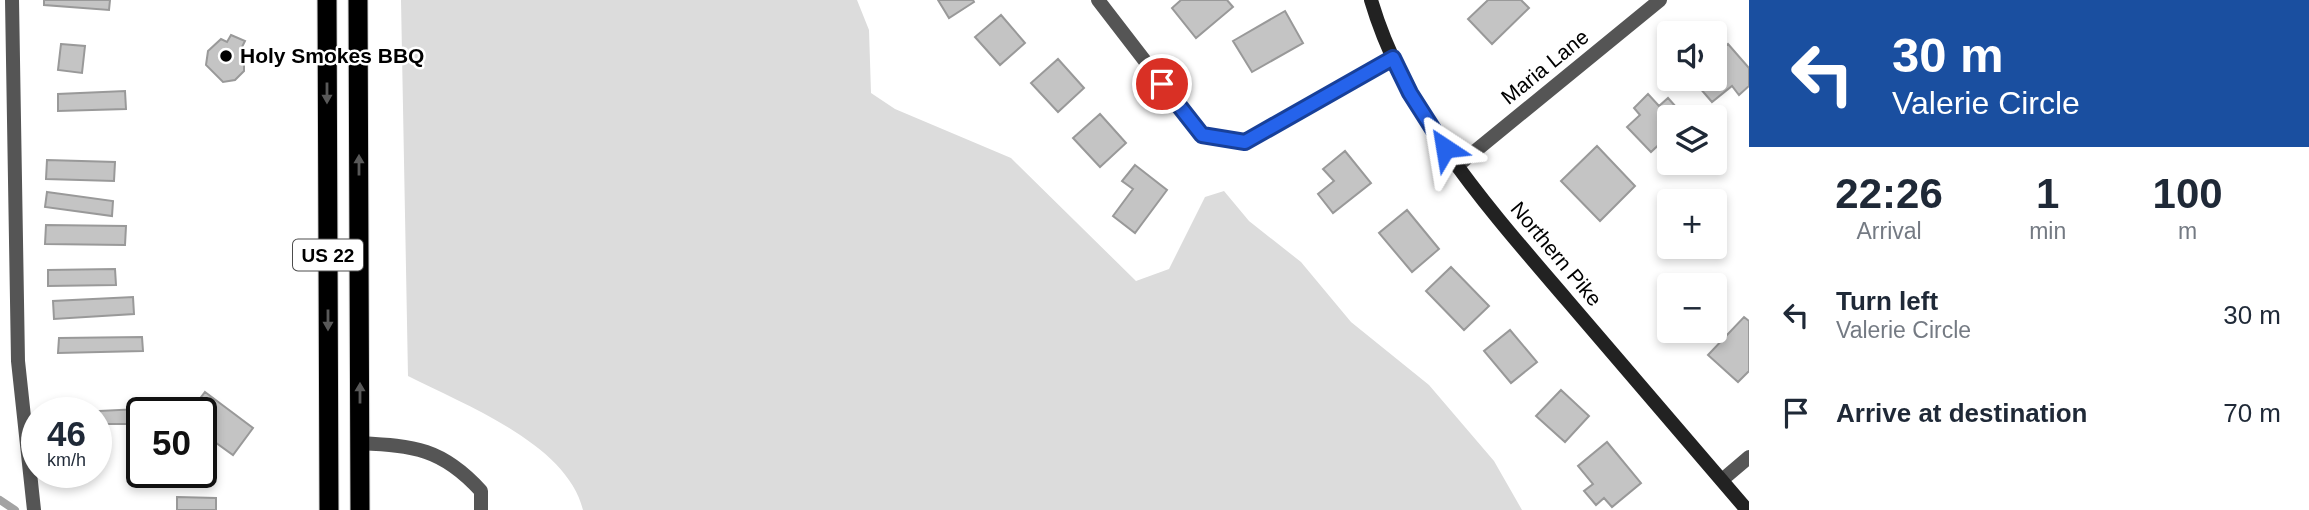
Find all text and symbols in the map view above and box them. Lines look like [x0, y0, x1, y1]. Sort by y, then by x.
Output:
map controls [1657, 21, 1727, 343]
button: sound [1657, 21, 1727, 91]
street label: Maria Lane [1497, 25, 1593, 109]
icon: left [1777, 28, 1868, 119]
text: 30 m [1892, 28, 2004, 82]
place label: Holy Smokes BBQ [240, 44, 424, 67]
marker: Holy Smokes BBQ [218, 48, 234, 64]
pin [1132, 54, 1192, 114]
icon: arrive [1143, 65, 1181, 103]
one-way arrow [321, 82, 333, 104]
text: Valerie Circle [1892, 85, 2080, 121]
button: layers [1657, 105, 1727, 175]
position arrow [1408, 111, 1482, 185]
one-way arrow [353, 154, 365, 176]
text: 22:26 [1835, 170, 1943, 217]
text: 1 [2036, 170, 2059, 217]
text: 100 [2153, 170, 2223, 217]
button: + [1657, 189, 1727, 259]
street label: Northern Pike [1506, 197, 1606, 310]
text: Arrival [1856, 218, 1922, 244]
text: min [2029, 218, 2066, 244]
text: m [2178, 218, 2197, 244]
road number: US 22 [293, 240, 363, 270]
button: − [1657, 273, 1727, 343]
text: Turn left [1836, 286, 1938, 316]
icon: left [1777, 296, 1815, 334]
text: 30 m [2223, 300, 2281, 330]
one-way arrow [322, 309, 334, 331]
text: Valerie Circle [1836, 317, 1971, 343]
one-way arrow [354, 382, 366, 404]
icon: arrive [1777, 394, 1815, 432]
speed limit sign: 50 [126, 397, 217, 488]
text: Arrive at destination [1836, 398, 2087, 428]
text: 70 m [2223, 398, 2281, 428]
text: 46 [47, 414, 86, 453]
text: km/h [47, 450, 86, 470]

